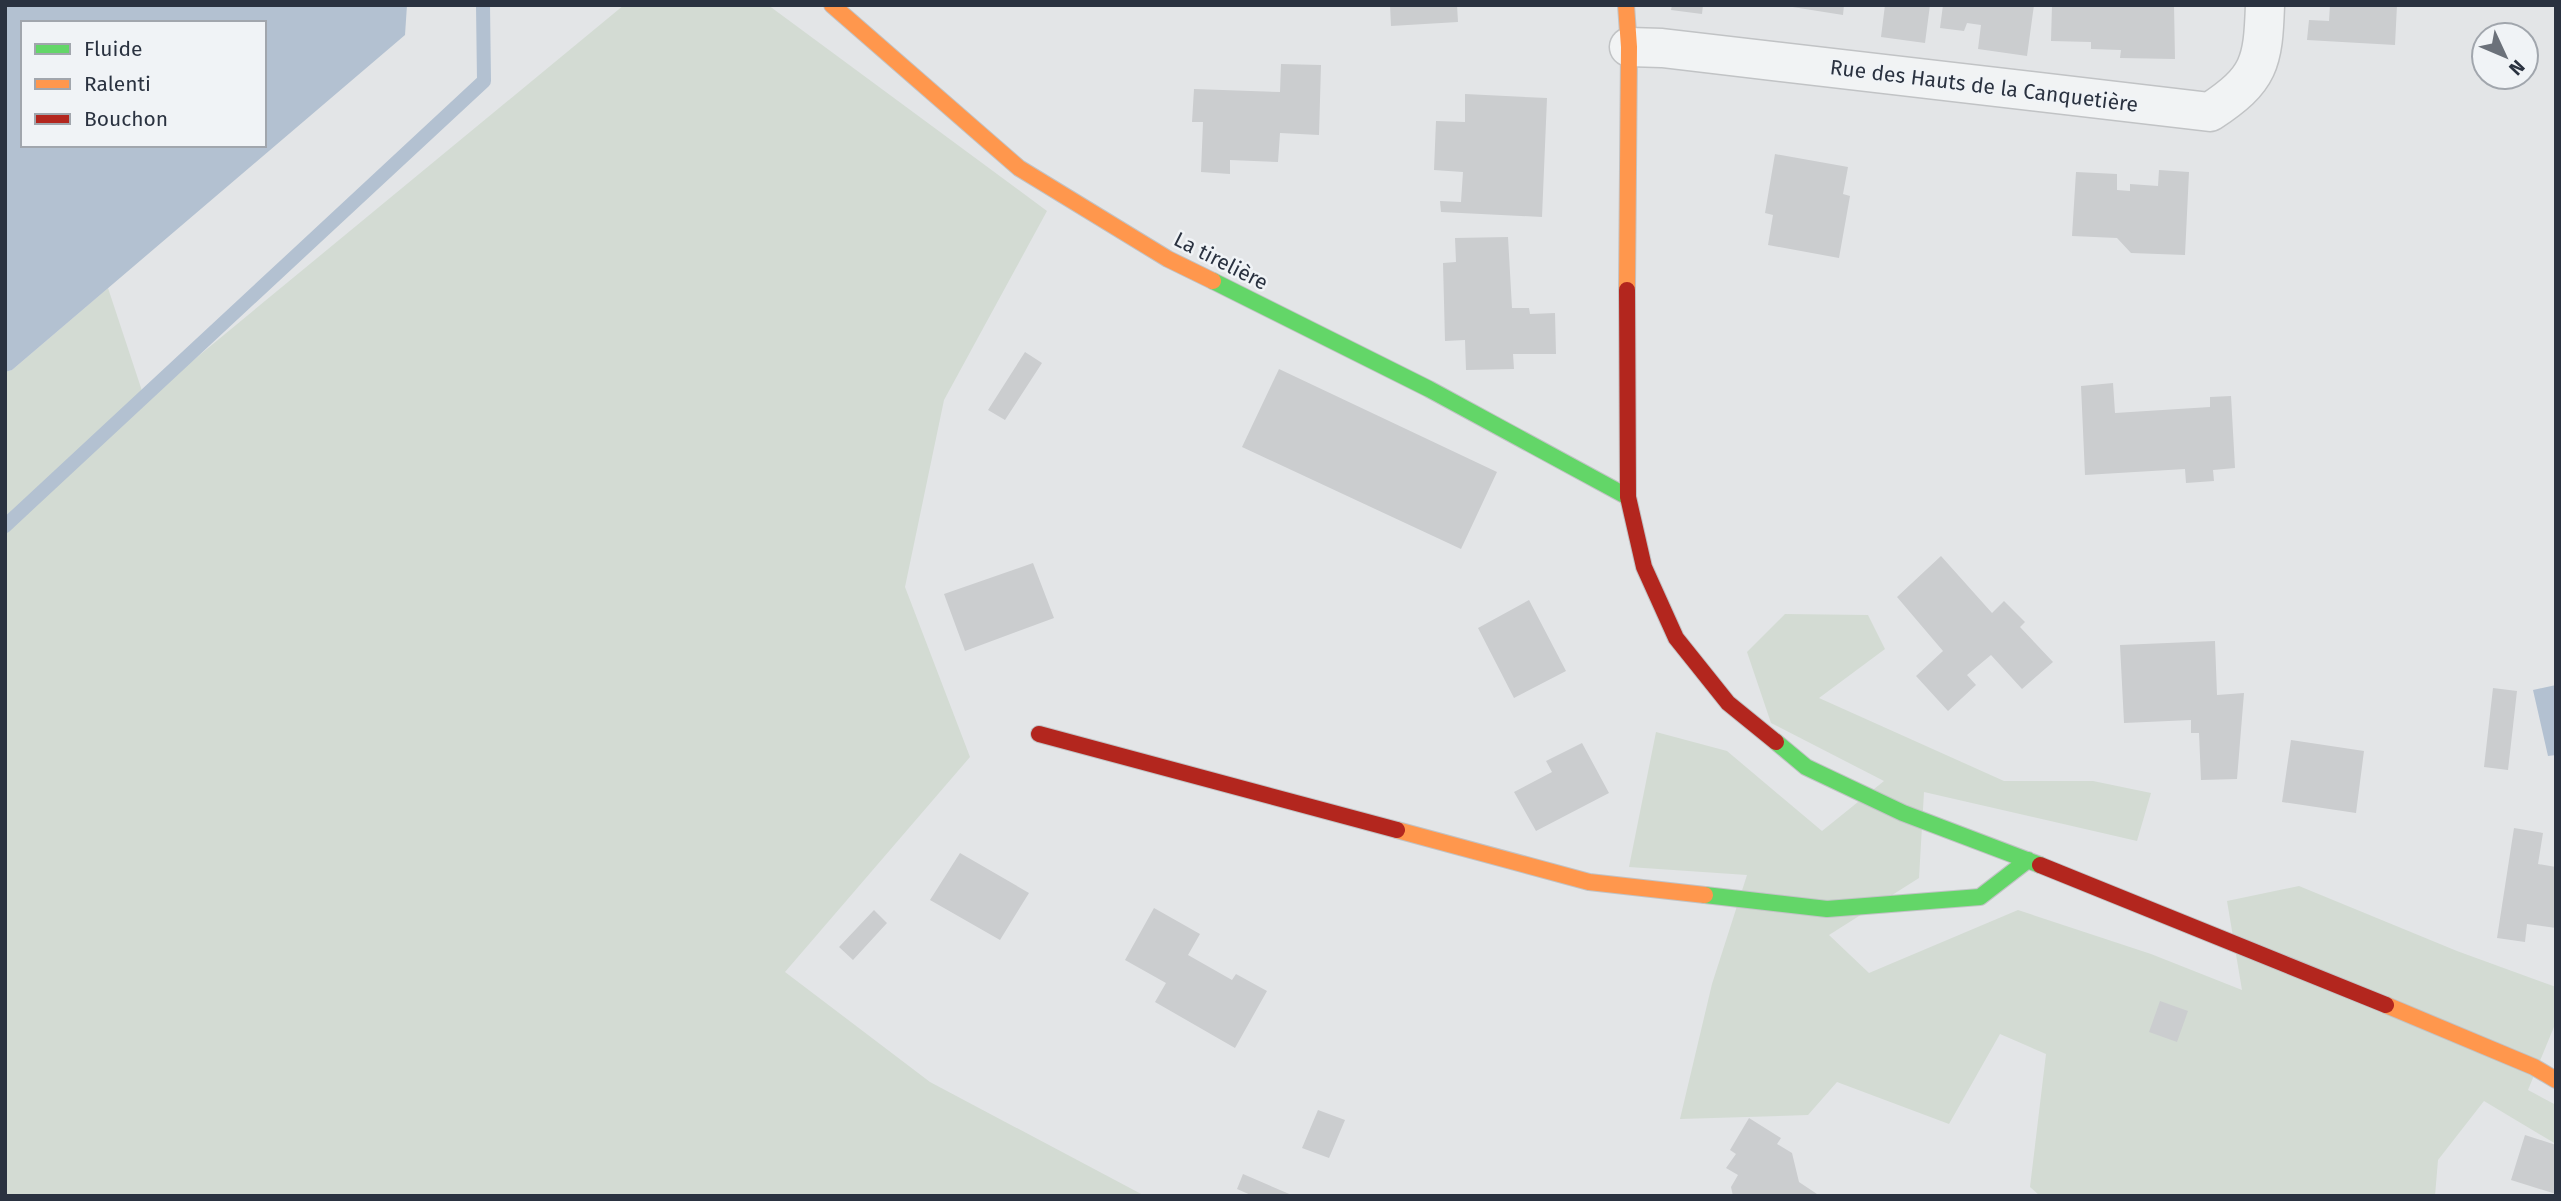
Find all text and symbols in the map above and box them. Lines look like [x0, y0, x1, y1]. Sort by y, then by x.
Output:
legend [21, 21, 266, 147]
north arrow [2470, 21, 2540, 91]
text: Fluide [84, 36, 142, 62]
street label: Rue des Hauts de la Canquetière [1828, 54, 2140, 118]
text: N [2504, 55, 2530, 80]
text: Ralenti [84, 71, 151, 97]
text: Bouchon [84, 106, 168, 132]
street label: La tirelière [1170, 226, 1272, 296]

